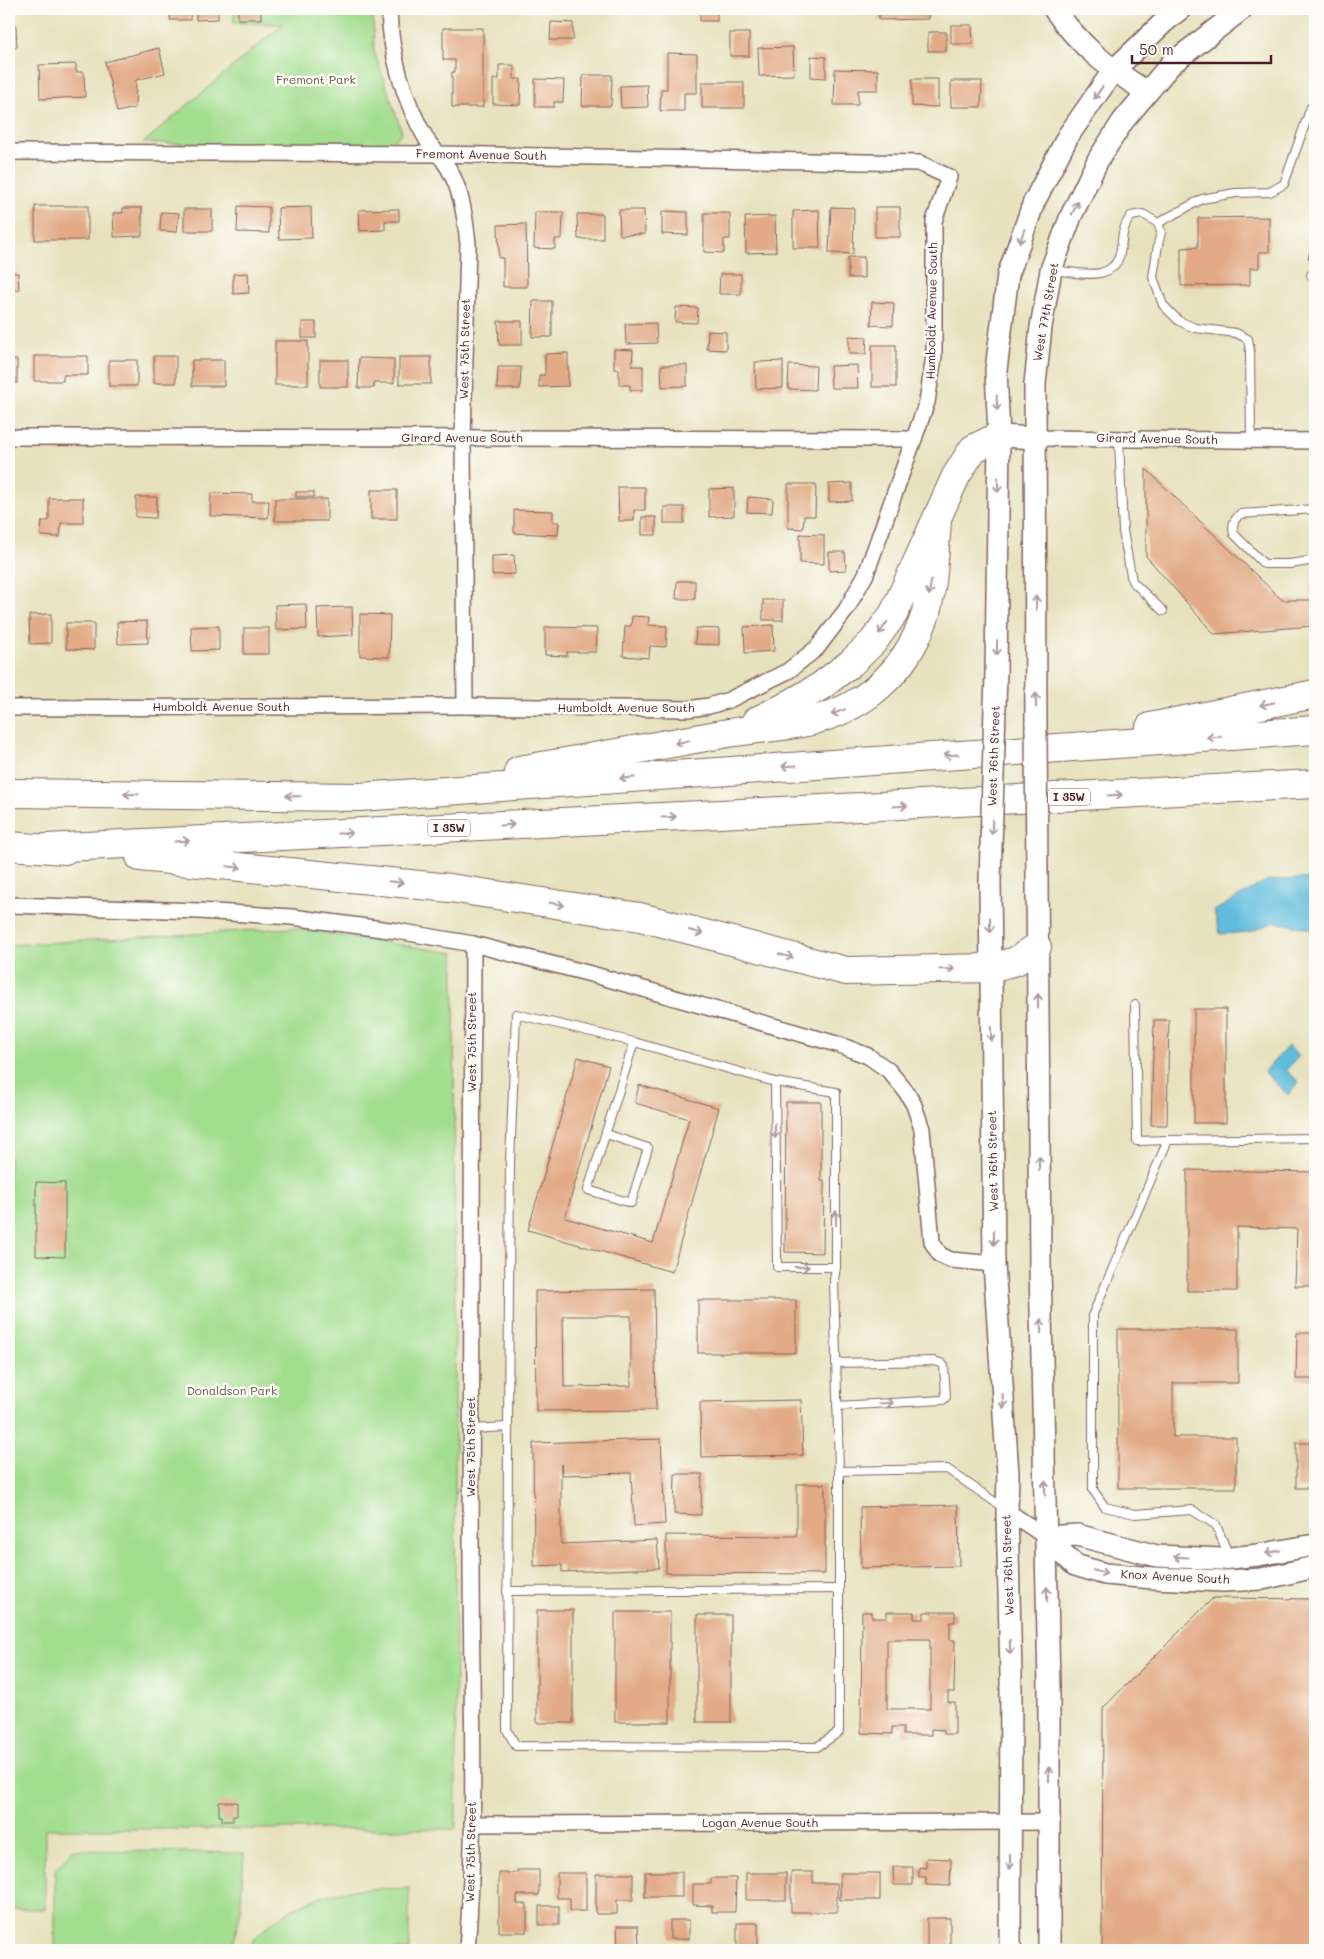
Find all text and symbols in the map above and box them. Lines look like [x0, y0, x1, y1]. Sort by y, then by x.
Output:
scale bar [1132, 32, 1270, 64]
text: 50 m [1139, 39, 1174, 59]
park label: Fremont Park [276, 71, 356, 87]
one-way arrow [1093, 86, 1103, 100]
street label: Fremont Avenue South [416, 145, 547, 163]
one-way arrow [1071, 201, 1080, 216]
one-way arrow [1017, 228, 1026, 244]
street label: Humboldt Avenue South [922, 242, 940, 380]
street label: West 77th Street [1028, 261, 1062, 363]
street label: West 75th Street [455, 299, 473, 399]
one-way arrow [993, 395, 1002, 411]
street label: Girard Avenue South [401, 429, 523, 445]
street label: Girard Avenue South [1096, 429, 1218, 447]
one-way arrow [993, 476, 1003, 493]
one-way arrow [925, 579, 935, 595]
one-way arrow [1031, 595, 1041, 612]
one-way arrow [878, 621, 889, 634]
one-way arrow [992, 639, 1002, 655]
one-way arrow [1031, 692, 1041, 708]
street label: Humboldt Avenue South [152, 698, 290, 714]
street label: Humboldt Avenue South [557, 699, 695, 715]
one-way arrow [1260, 699, 1276, 709]
street label: West 76th Street [983, 705, 1003, 807]
one-way arrow [831, 707, 846, 717]
one-way arrow [1207, 732, 1223, 741]
one-way arrow [674, 738, 690, 748]
one-way arrow [943, 750, 959, 759]
one-way arrow [781, 762, 797, 771]
one-way arrow [619, 773, 635, 783]
one-way arrow [123, 789, 140, 799]
road number: I 35W [1048, 789, 1090, 806]
one-way arrow [286, 791, 302, 801]
one-way arrow [1107, 791, 1123, 800]
one-way arrow [892, 801, 908, 810]
one-way arrow [661, 813, 677, 822]
one-way arrow [987, 818, 997, 834]
road number: I 35W [428, 820, 470, 836]
one-way arrow [499, 821, 515, 830]
one-way arrow [336, 829, 352, 838]
one-way arrow [174, 837, 190, 846]
one-way arrow [226, 862, 242, 871]
one-way arrow [388, 878, 404, 887]
one-way arrow [549, 899, 565, 909]
one-way arrow [985, 916, 995, 933]
one-way arrow [688, 928, 704, 937]
one-way arrow [778, 951, 794, 961]
one-way arrow [938, 964, 955, 974]
street label: West 75th Street [463, 992, 479, 1092]
one-way arrow [1033, 993, 1043, 1010]
one-way arrow [986, 1026, 996, 1042]
street label: West 76th Street [983, 1110, 1001, 1212]
one-way arrow [770, 1122, 780, 1139]
one-way arrow [1034, 1156, 1044, 1172]
one-way arrow [831, 1210, 841, 1226]
one-way arrow [989, 1230, 999, 1246]
one-way arrow [794, 1262, 810, 1272]
one-way arrow [1036, 1318, 1046, 1334]
park label: Donaldson Park [187, 1382, 277, 1398]
one-way arrow [998, 1392, 1008, 1408]
street label: West 75th Street [462, 1397, 478, 1497]
one-way arrow [878, 1399, 894, 1408]
one-way arrow [1040, 1481, 1050, 1497]
street label: West 76th Street [997, 1514, 1017, 1616]
one-way arrow [1265, 1548, 1281, 1557]
one-way arrow [1173, 1552, 1189, 1561]
street label: Knox Avenue South [1120, 1565, 1230, 1587]
one-way arrow [1091, 1568, 1107, 1577]
one-way arrow [1042, 1586, 1052, 1602]
one-way arrow [1006, 1639, 1015, 1655]
one-way arrow [1044, 1766, 1054, 1782]
street label: West 75th Street [461, 1802, 479, 1902]
street label: Logan Avenue South [702, 1814, 818, 1830]
one-way arrow [1005, 1854, 1015, 1870]

